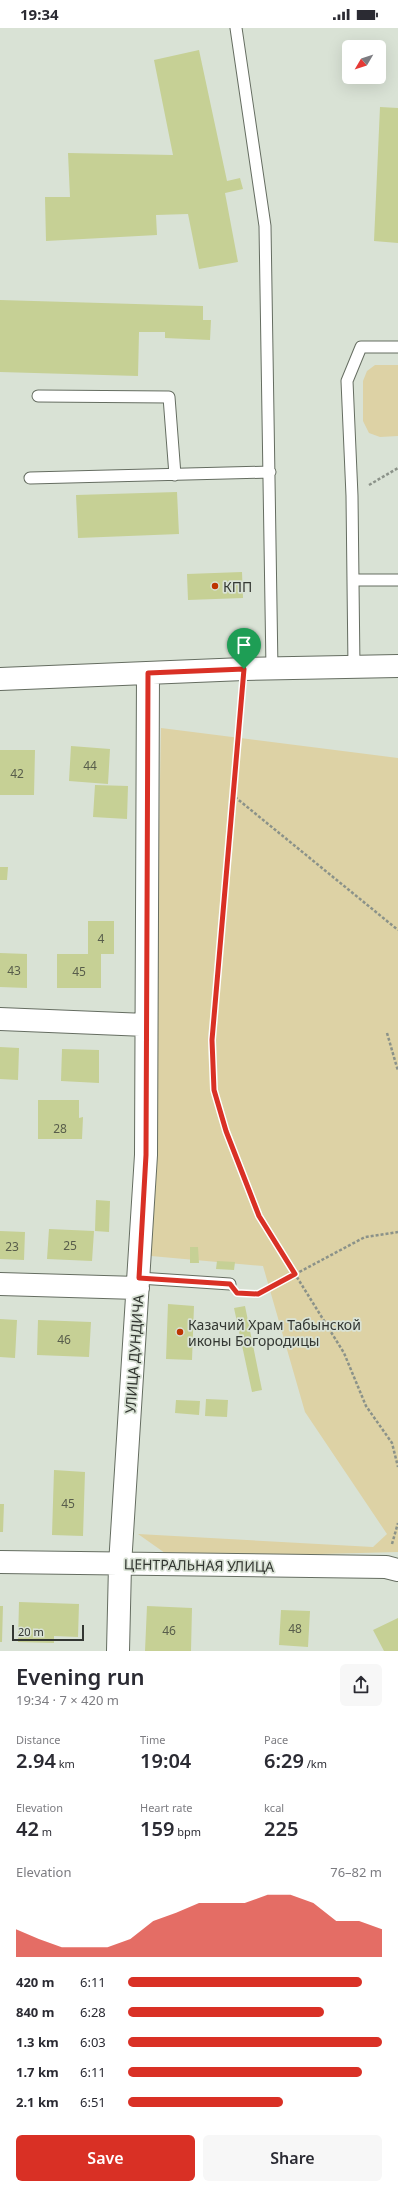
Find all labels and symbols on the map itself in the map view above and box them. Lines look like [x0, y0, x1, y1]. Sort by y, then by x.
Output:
north arrow [342, 40, 386, 84]
place label: КПП [223, 577, 252, 596]
marker: КПП [210, 581, 220, 591]
pin [227, 628, 261, 669]
house number: 44 [83, 757, 97, 774]
house number: 42 [10, 765, 24, 782]
house number: 4 [98, 930, 105, 947]
house number: 43 [7, 962, 21, 979]
house number: 45 [72, 963, 86, 980]
house number: 28 [53, 1120, 67, 1137]
house number: 25 [63, 1237, 77, 1254]
house number: 23 [5, 1238, 19, 1255]
street label: УЛИЦА ДУНДИЧА [120, 1294, 148, 1414]
place label: Казачий Храм Табынской иконы Богородицы [188, 1315, 361, 1350]
marker: Казачий Храм Табынской иконы Богородицы [175, 1327, 185, 1337]
house number: 46 [57, 1331, 71, 1348]
house number: 45 [61, 1495, 75, 1512]
street label: ЦЕНТРАЛЬНАЯ УЛИЦА [124, 1554, 274, 1576]
house number: 48 [288, 1620, 302, 1637]
house number: 46 [162, 1622, 176, 1639]
scale bar [12, 1623, 84, 1642]

